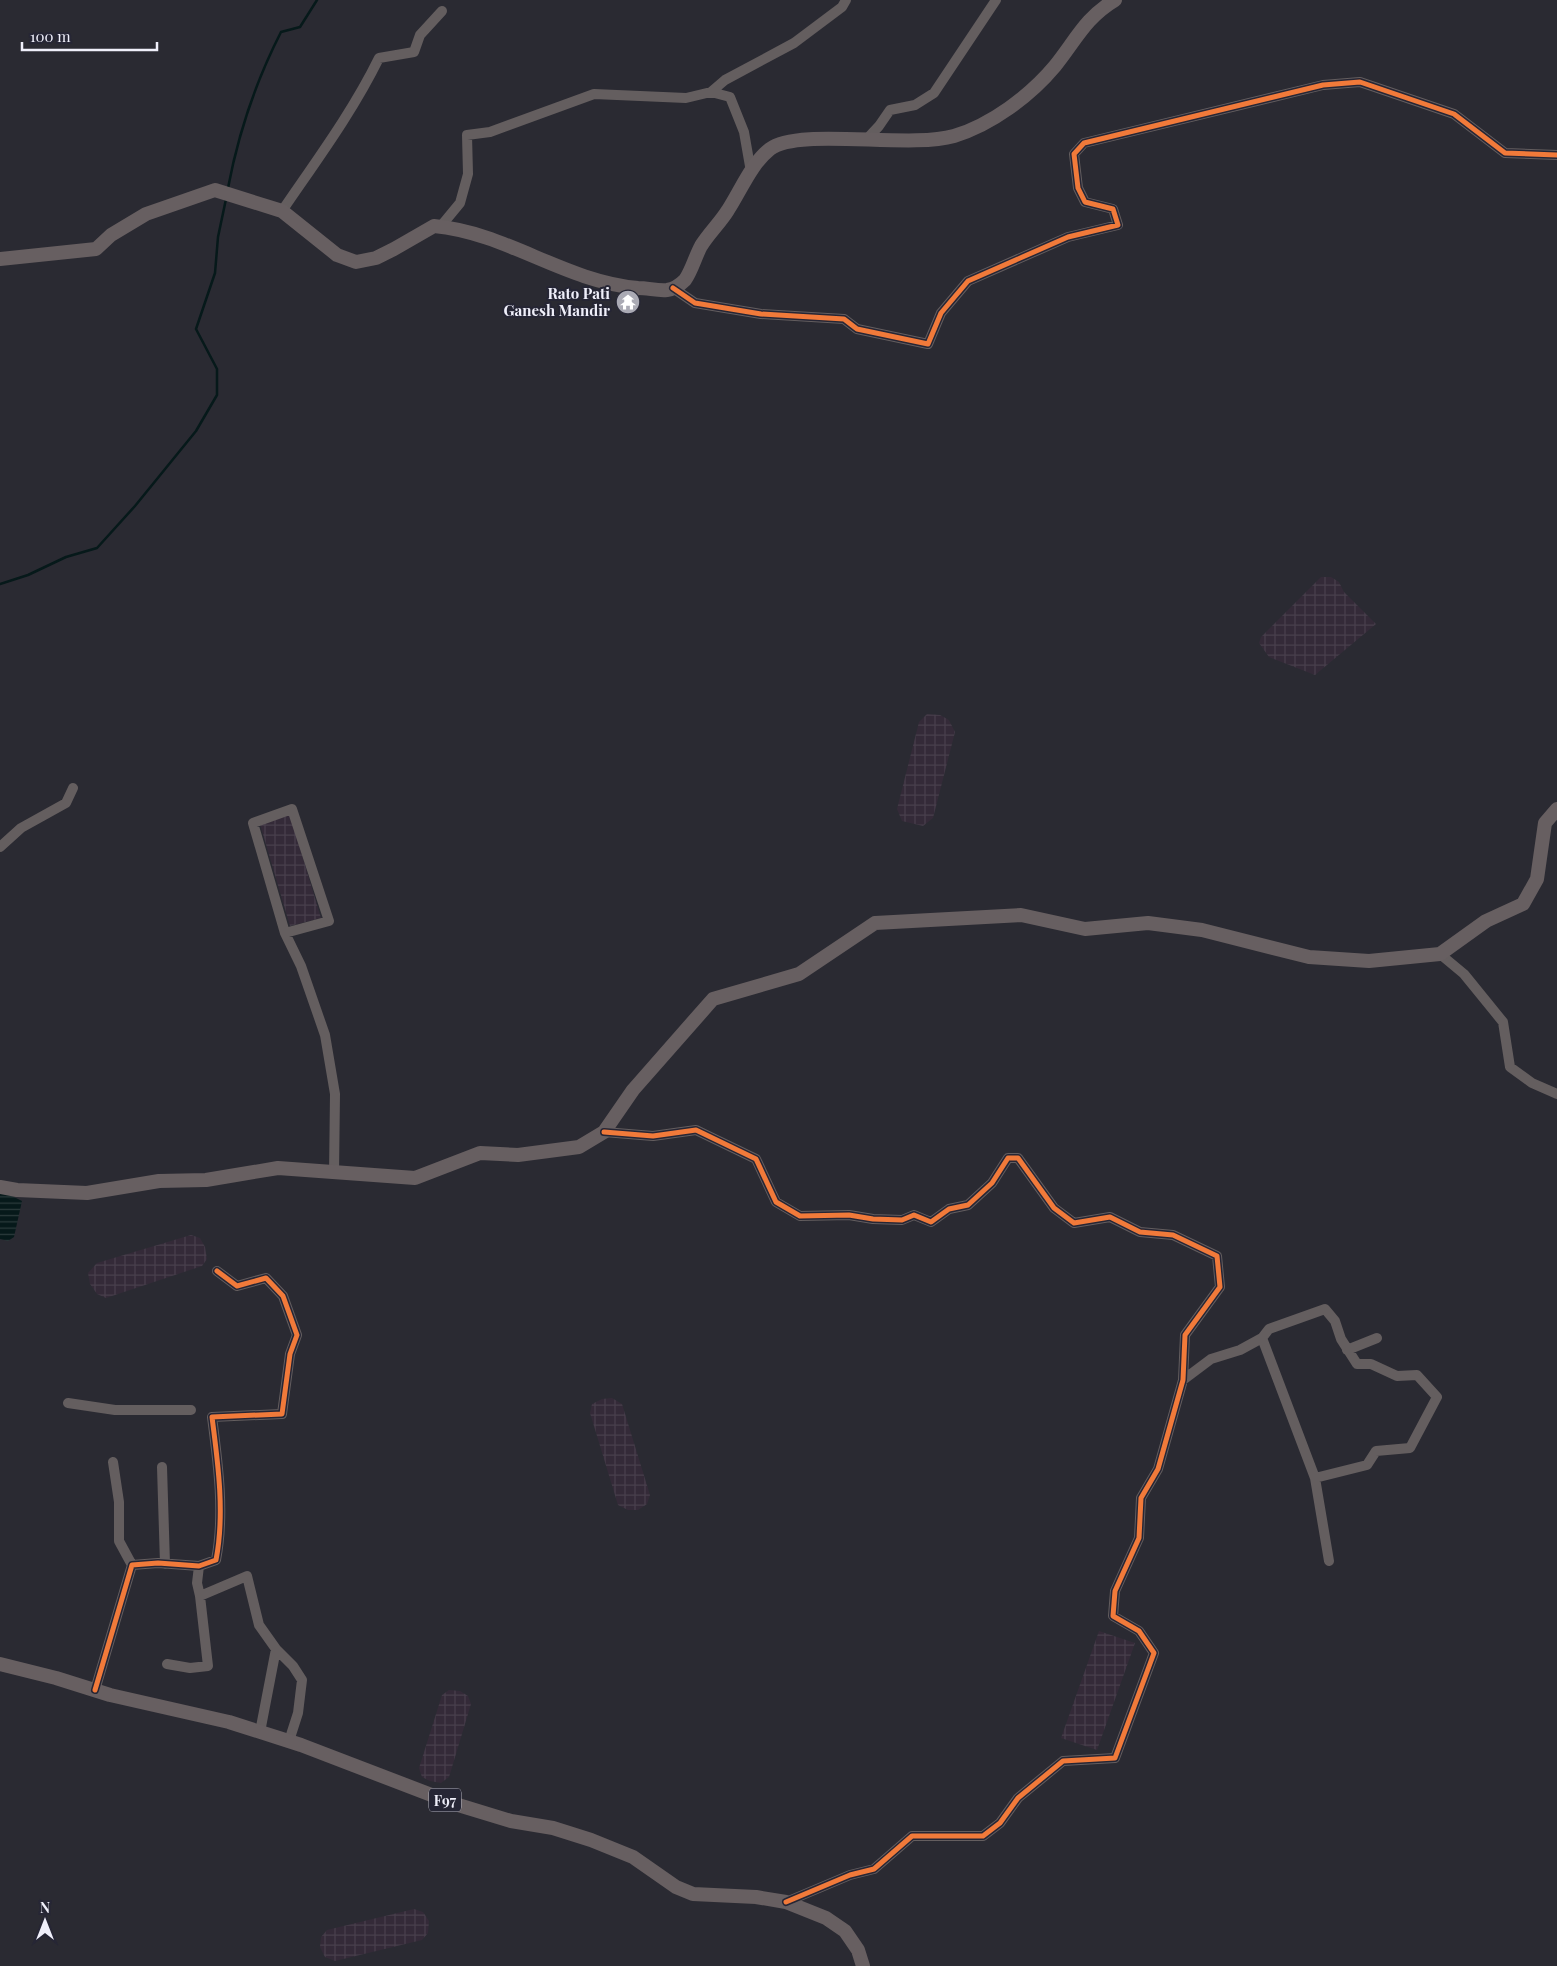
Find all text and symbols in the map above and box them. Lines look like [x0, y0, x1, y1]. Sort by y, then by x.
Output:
scale bar [22, 20, 158, 52]
text: 100 m [30, 26, 71, 46]
place label: Rato Pati Ganesh Mandir [503, 283, 610, 320]
temple icon: Rato Pati Ganesh Mandir [615, 289, 641, 315]
road number: F97 [429, 1788, 461, 1812]
north arrow [20, 1896, 70, 1946]
text: N [40, 1898, 50, 1917]

